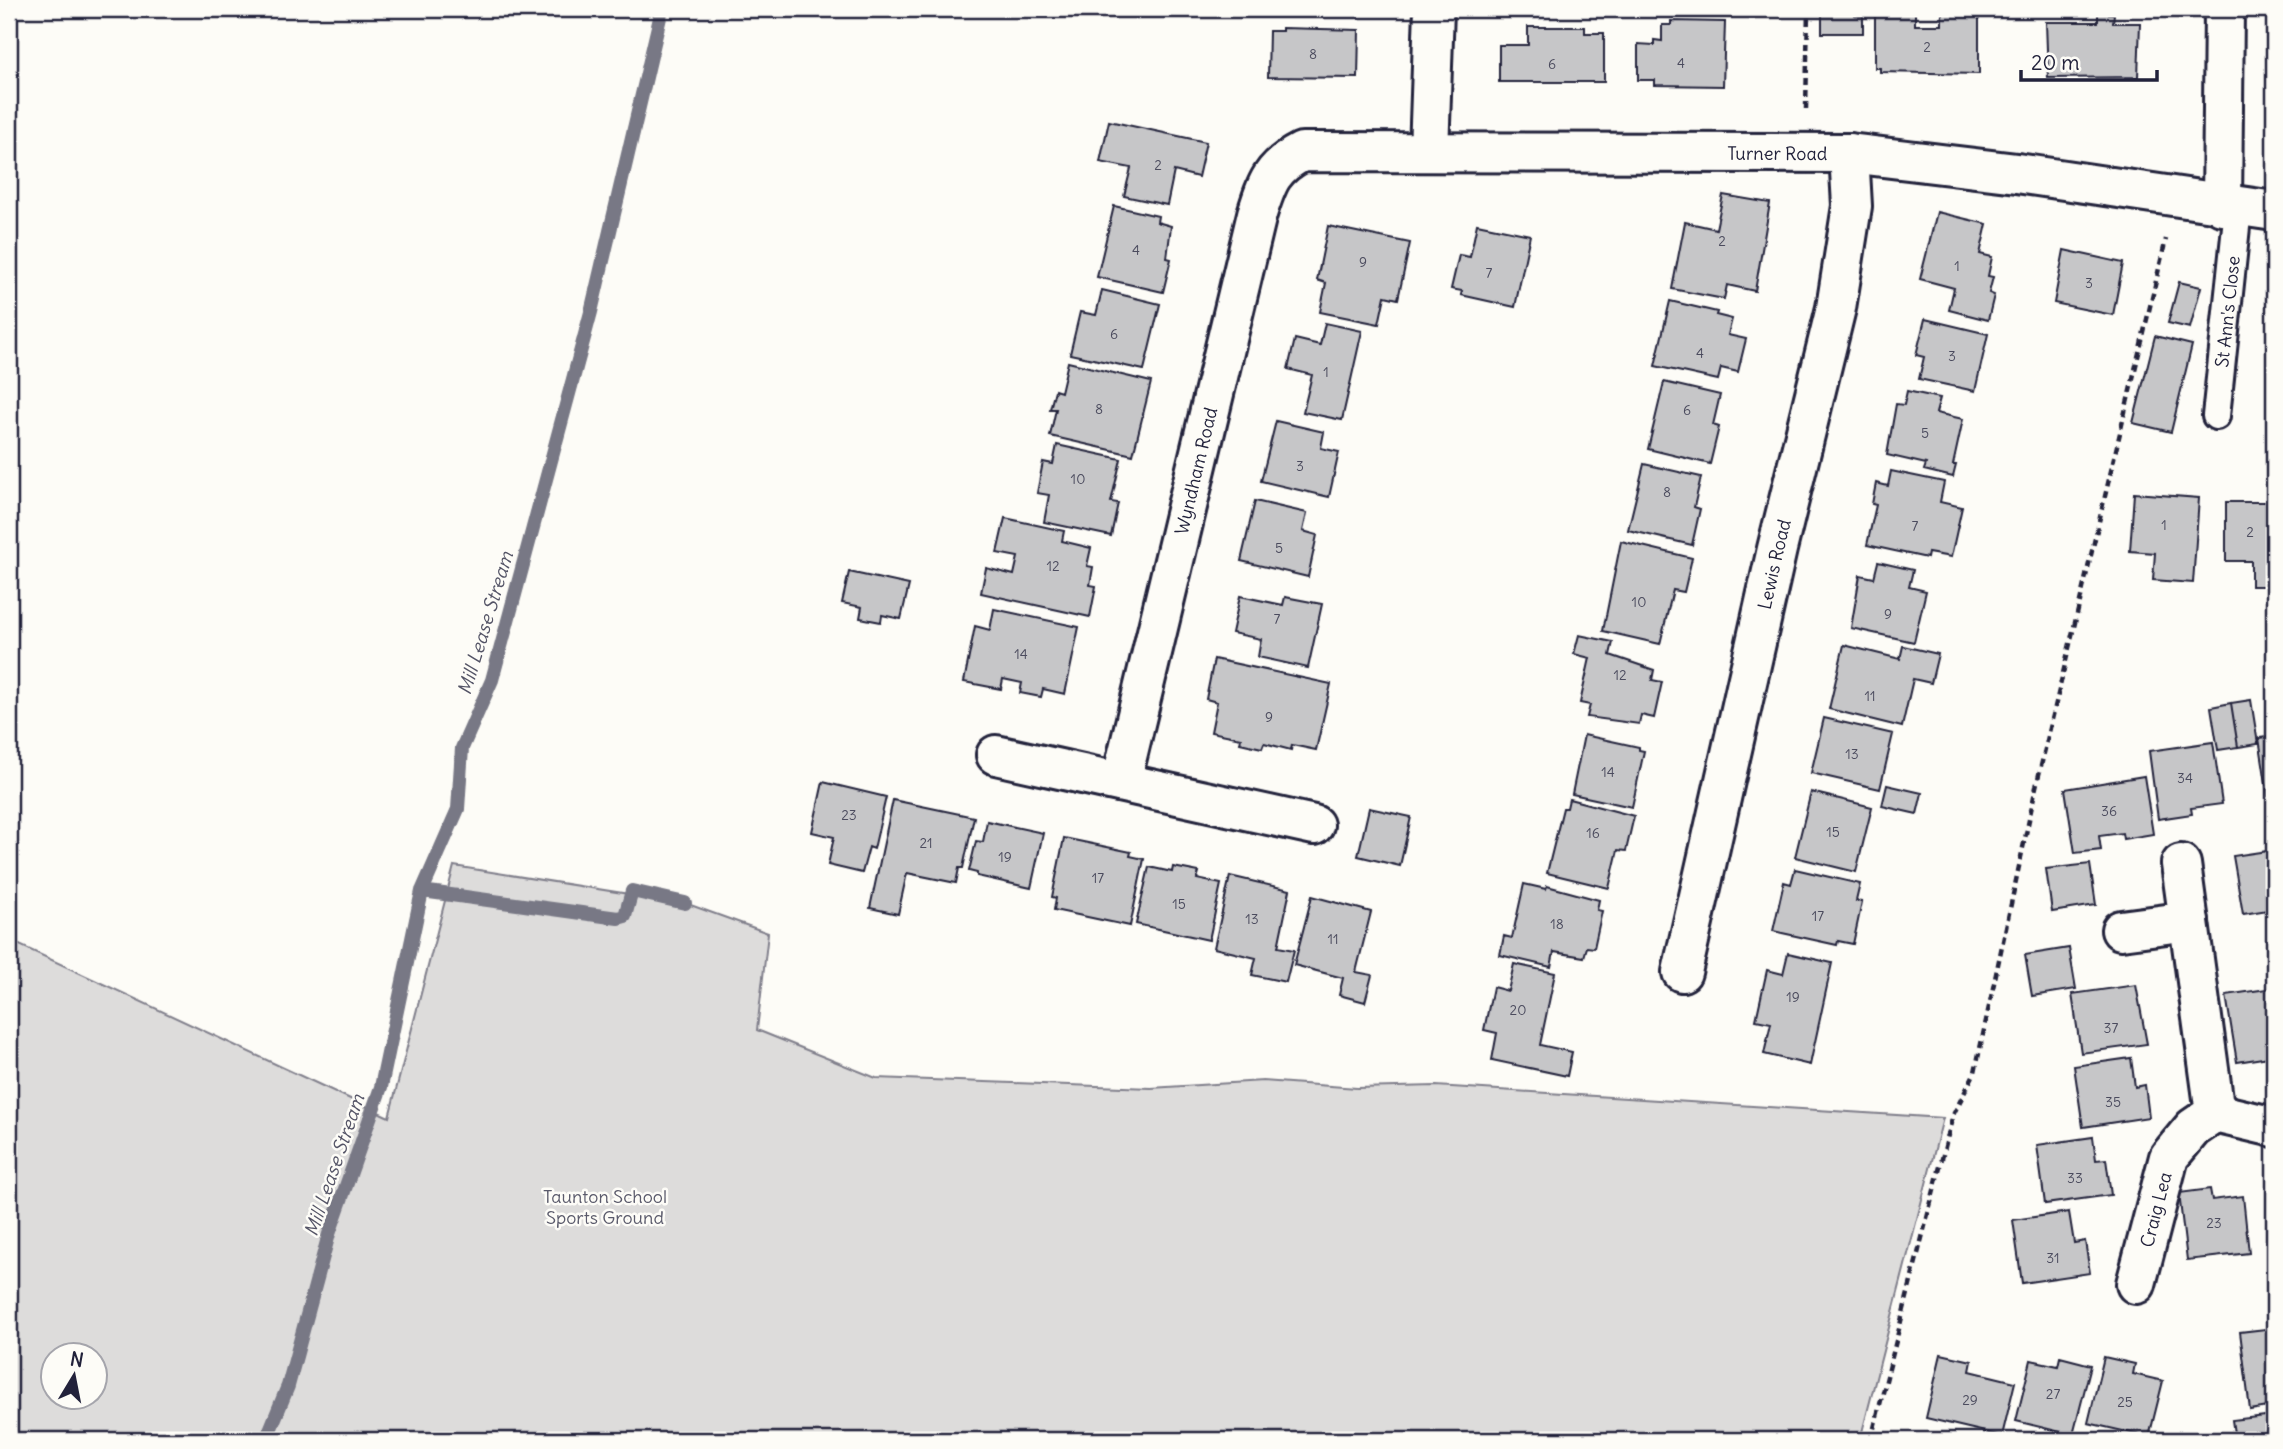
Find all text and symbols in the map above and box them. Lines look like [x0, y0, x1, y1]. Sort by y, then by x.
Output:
house number: 2 [1923, 38, 1931, 56]
scale bar [2021, 38, 2157, 82]
house number: 8 [1309, 45, 1317, 63]
text: 20 m [2031, 49, 2080, 76]
house number: 4 [1677, 54, 1685, 72]
house number: 6 [1548, 55, 1556, 73]
street label: Turner Road [1727, 141, 1828, 164]
house number: 2 [1154, 156, 1162, 174]
house number: 2 [1718, 232, 1726, 250]
house number: 4 [1132, 241, 1140, 259]
house number: 9 [1359, 253, 1367, 271]
street label: St Ann's Close [2210, 255, 2244, 369]
house number: 1 [1954, 257, 1960, 275]
house number: 7 [1486, 264, 1493, 282]
house number: 3 [2085, 274, 2093, 292]
house number: 6 [1110, 325, 1118, 343]
house number: 4 [1696, 344, 1704, 362]
house number: 3 [1948, 347, 1956, 365]
house number: 1 [1323, 363, 1329, 381]
house number: 8 [1095, 400, 1103, 418]
house number: 6 [1683, 401, 1691, 419]
street label: Wyndham Road [1169, 404, 1222, 537]
house number: 5 [1921, 424, 1929, 442]
house number: 3 [1296, 457, 1304, 475]
house number: 10 [1071, 470, 1085, 488]
house number: 8 [1663, 483, 1671, 501]
street label: Lewis Road [1752, 516, 1795, 612]
house number: 1 [2161, 516, 2167, 534]
house number: 7 [1912, 517, 1919, 535]
house number: 2 [2246, 523, 2254, 541]
house number: 5 [1275, 539, 1283, 557]
water label: Mill Lease Stream [452, 548, 518, 697]
house number: 12 [1046, 557, 1060, 575]
house number: 10 [1632, 593, 1646, 611]
house number: 9 [1884, 605, 1892, 623]
house number: 7 [1274, 610, 1281, 628]
house number: 14 [1014, 645, 1028, 663]
house number: 12 [1613, 666, 1627, 684]
house number: 11 [1864, 687, 1876, 705]
house number: 9 [1265, 708, 1273, 726]
house number: 13 [1845, 745, 1859, 763]
house number: 14 [1601, 763, 1615, 781]
house number: 34 [2177, 769, 2193, 787]
house number: 36 [2101, 802, 2117, 820]
house number: 23 [841, 806, 857, 824]
house number: 15 [1826, 823, 1840, 841]
house number: 16 [1586, 824, 1600, 842]
house number: 21 [919, 834, 933, 852]
house number: 19 [998, 848, 1012, 866]
house number: 17 [1092, 869, 1104, 887]
house number: 15 [1172, 895, 1186, 913]
house number: 17 [1812, 907, 1824, 925]
house number: 13 [1245, 910, 1259, 928]
house number: 18 [1550, 915, 1564, 933]
house number: 11 [1327, 930, 1339, 948]
house number: 19 [1786, 988, 1800, 1006]
house number: 20 [1510, 1001, 1526, 1019]
house number: 37 [2104, 1019, 2119, 1037]
water label: Mill Lease Stream [298, 1091, 370, 1239]
house number: 35 [2105, 1093, 2121, 1111]
house number: 33 [2067, 1169, 2083, 1187]
street label: Craig Lea [2135, 1169, 2176, 1250]
park label: Taunton School Sports Ground [543, 1185, 667, 1229]
house number: 23 [2206, 1214, 2222, 1232]
house number: 31 [2046, 1249, 2060, 1267]
north arrow [38, 1340, 108, 1410]
text: N [68, 1346, 86, 1372]
house number: 27 [2046, 1385, 2060, 1403]
house number: 29 [1962, 1391, 1978, 1409]
house number: 25 [2117, 1393, 2133, 1411]

